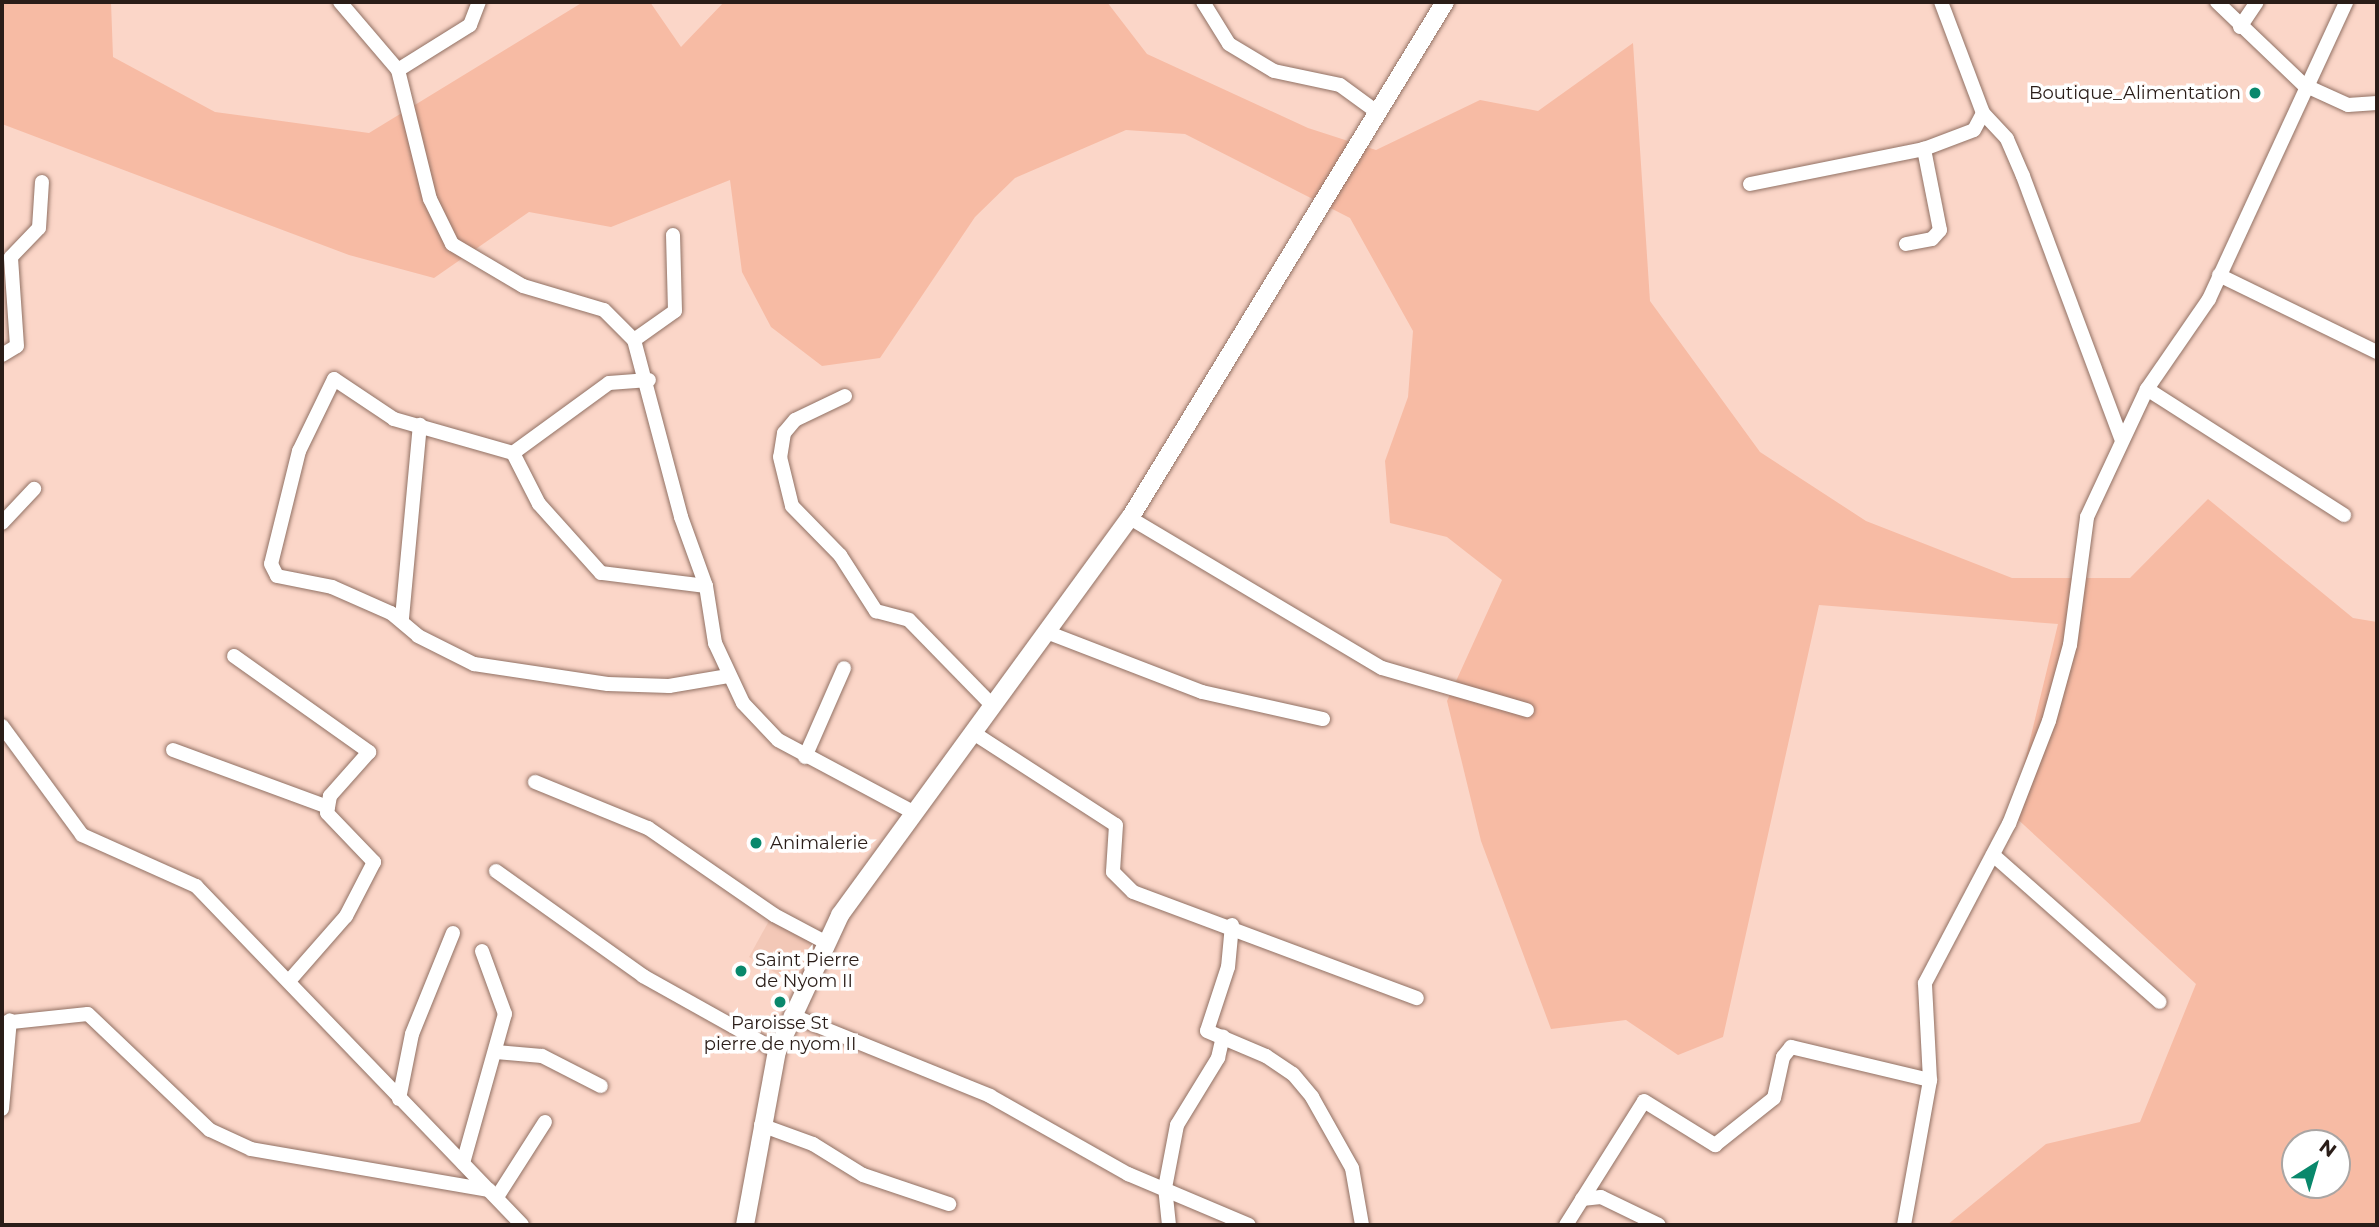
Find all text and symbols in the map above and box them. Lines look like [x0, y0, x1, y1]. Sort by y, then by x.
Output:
place label: Boutique_Alimentation [2029, 82, 2241, 104]
marker: Boutique_Alimentation [2247, 85, 2263, 101]
place label: Animalerie [770, 832, 868, 854]
marker: Animalerie [748, 835, 764, 851]
place label: Saint Pierre de Nyom II [755, 950, 859, 992]
marker: Saint Pierre de Nyom II [733, 963, 749, 979]
marker: Paroisse St pierre de nyom II [772, 994, 788, 1010]
place label: Paroisse St pierre de nyom II [704, 1013, 856, 1056]
north arrow [2281, 1129, 2351, 1199]
text: N [2315, 1135, 2341, 1162]

